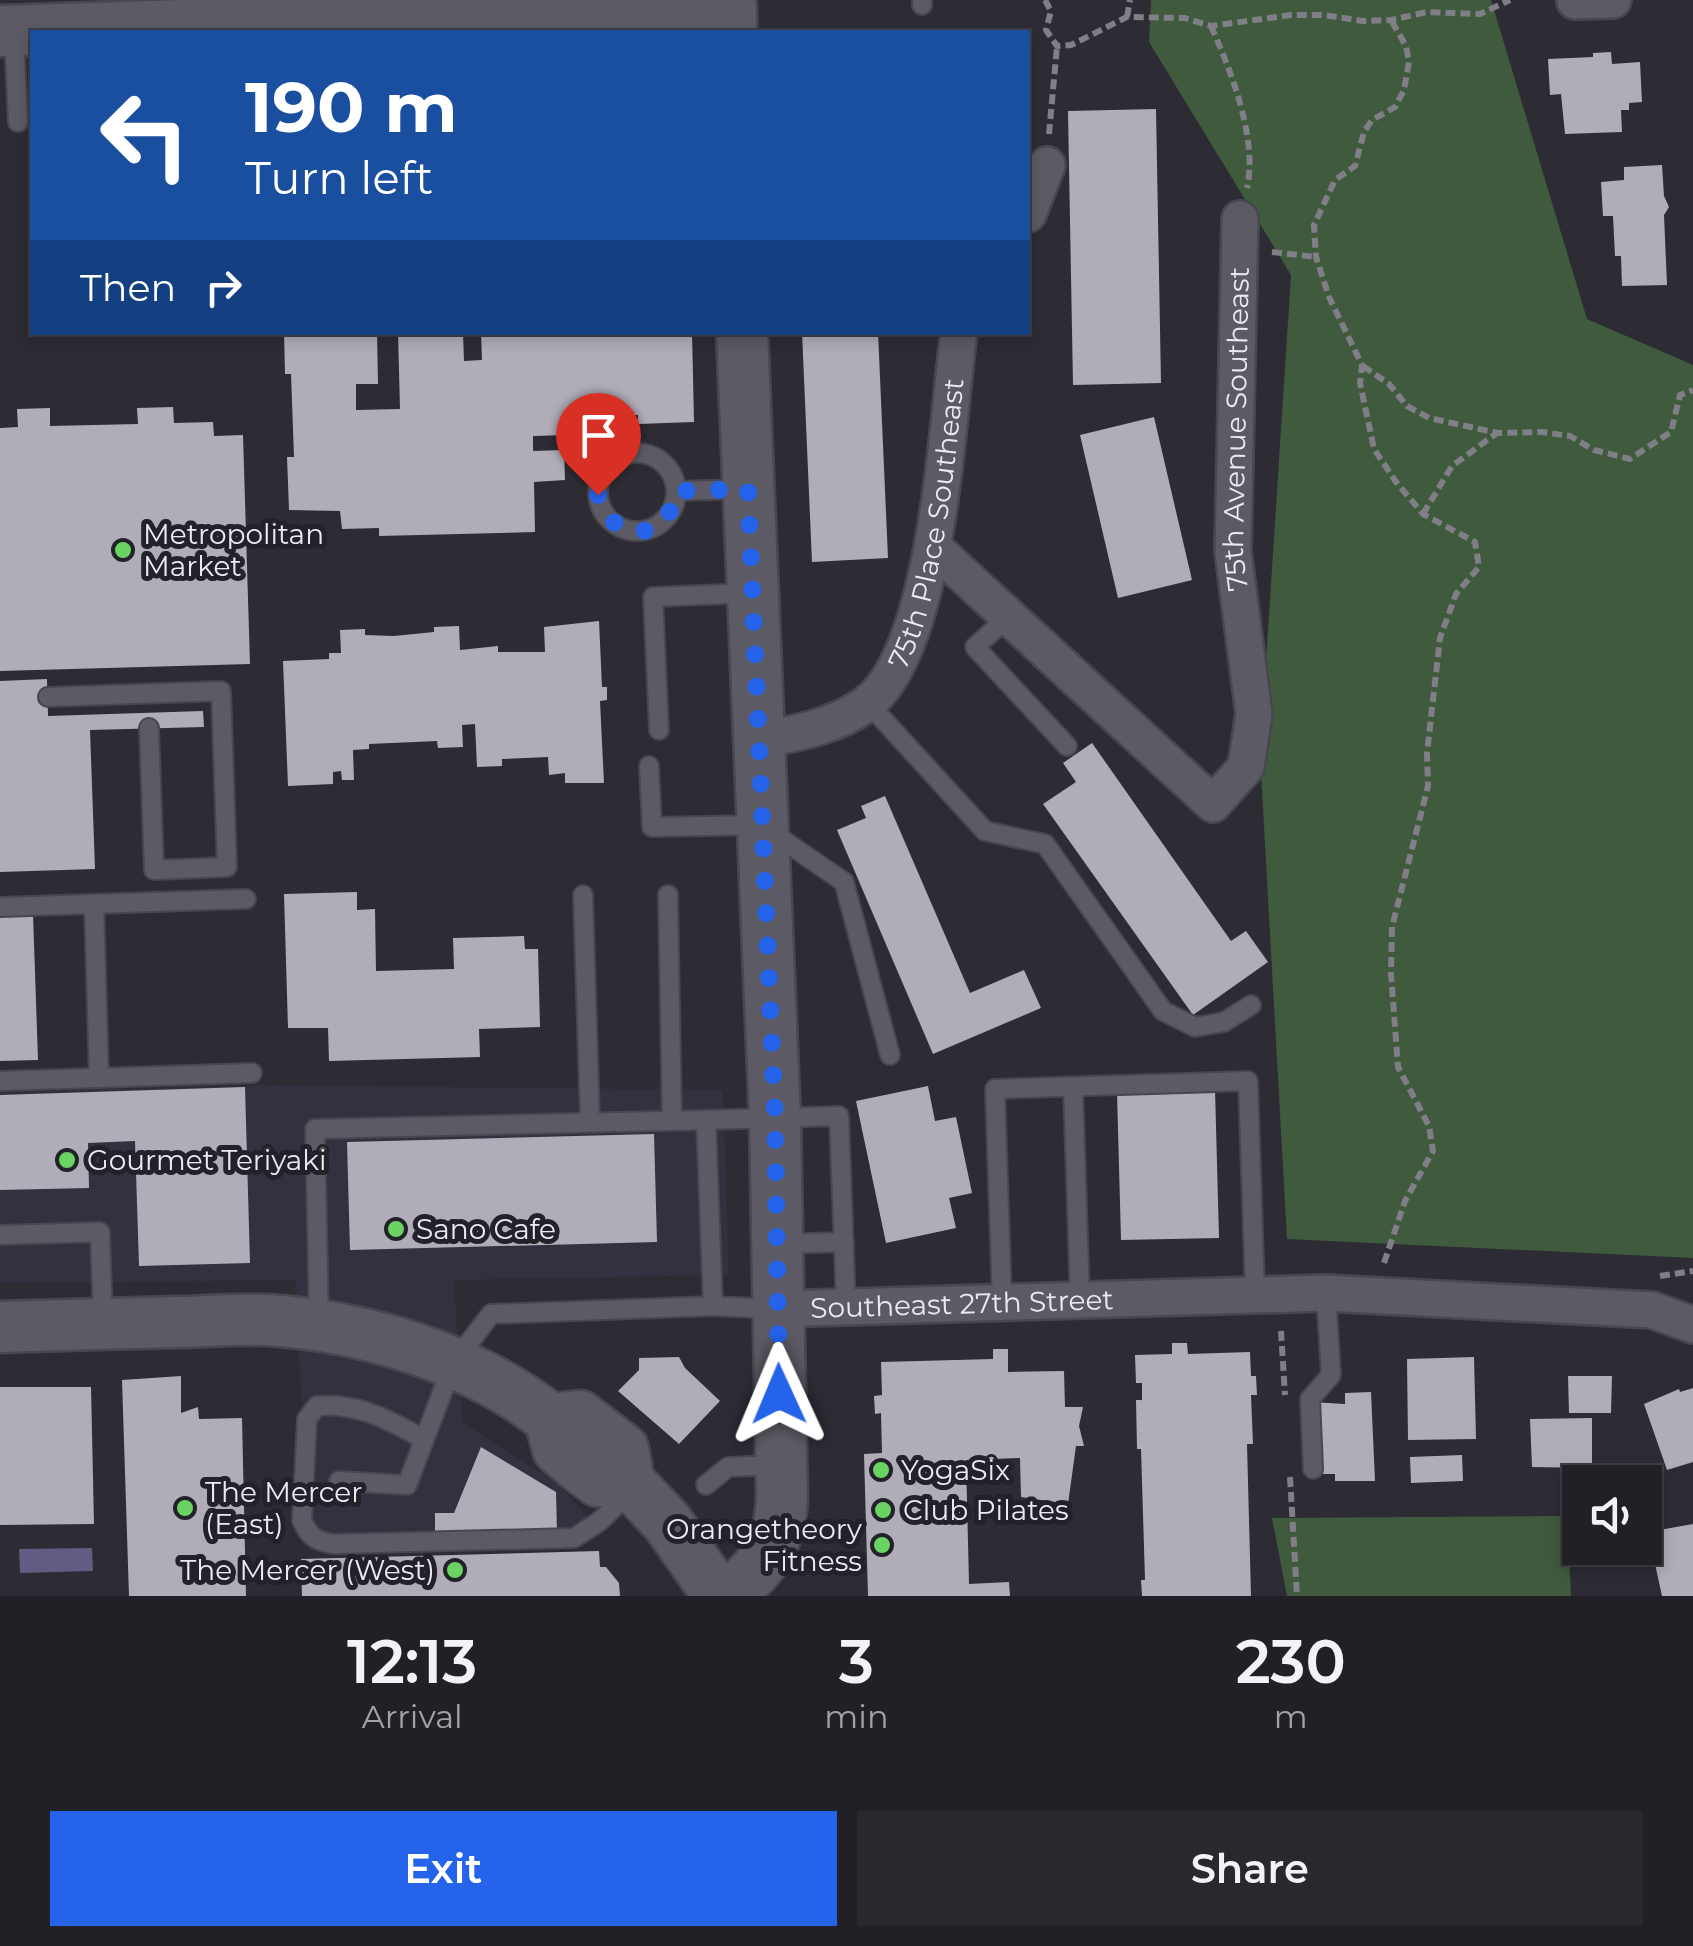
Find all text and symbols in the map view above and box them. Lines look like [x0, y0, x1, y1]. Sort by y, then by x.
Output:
text: 190 m [245, 64, 458, 150]
icon: left [80, 70, 210, 200]
text: Turn left [245, 150, 433, 205]
icon: right [196, 260, 251, 315]
text: Then [80, 264, 176, 311]
street label: 75th Avenue Southeast [1216, 267, 1256, 593]
street label: 75th Place Southeast [881, 377, 971, 674]
pin [556, 393, 641, 496]
icon: arrive [571, 408, 626, 463]
place label: Metropolitan Market [143, 517, 324, 583]
marker: Metropolitan Market [112, 539, 134, 561]
place label: Gourmet Teriyaki [87, 1143, 327, 1177]
marker: Gourmet Teriyaki [56, 1149, 78, 1171]
place label: Sano Cafe [416, 1212, 556, 1246]
marker: Sano Cafe [385, 1218, 407, 1240]
street label: Southeast 27th Street [810, 1282, 1114, 1325]
position arrow [727, 1342, 831, 1446]
place label: YogaSix [901, 1453, 1010, 1487]
marker: YogaSix [870, 1459, 892, 1481]
map controls [1562, 1465, 1662, 1565]
button: sound [1562, 1465, 1662, 1565]
place label: The Mercer (East) [205, 1475, 362, 1541]
place label: Club Pilates [903, 1493, 1069, 1527]
marker: The Mercer (East) [174, 1497, 196, 1519]
marker: Club Pilates [872, 1499, 894, 1521]
place label: Orangetheory Fitness [666, 1512, 863, 1578]
marker: Orangetheory Fitness [871, 1534, 893, 1556]
place label: The Mercer (West) [180, 1553, 435, 1587]
marker: The Mercer (West) [444, 1559, 466, 1581]
text: 12:13 [347, 1625, 477, 1698]
text: 3 [839, 1625, 874, 1698]
text: 230 [1236, 1625, 1346, 1698]
text: Arrival [362, 1697, 463, 1736]
text: min [824, 1697, 889, 1736]
text: m [1274, 1697, 1308, 1736]
button: Exit [50, 1811, 837, 1926]
button: Share [857, 1811, 1643, 1926]

